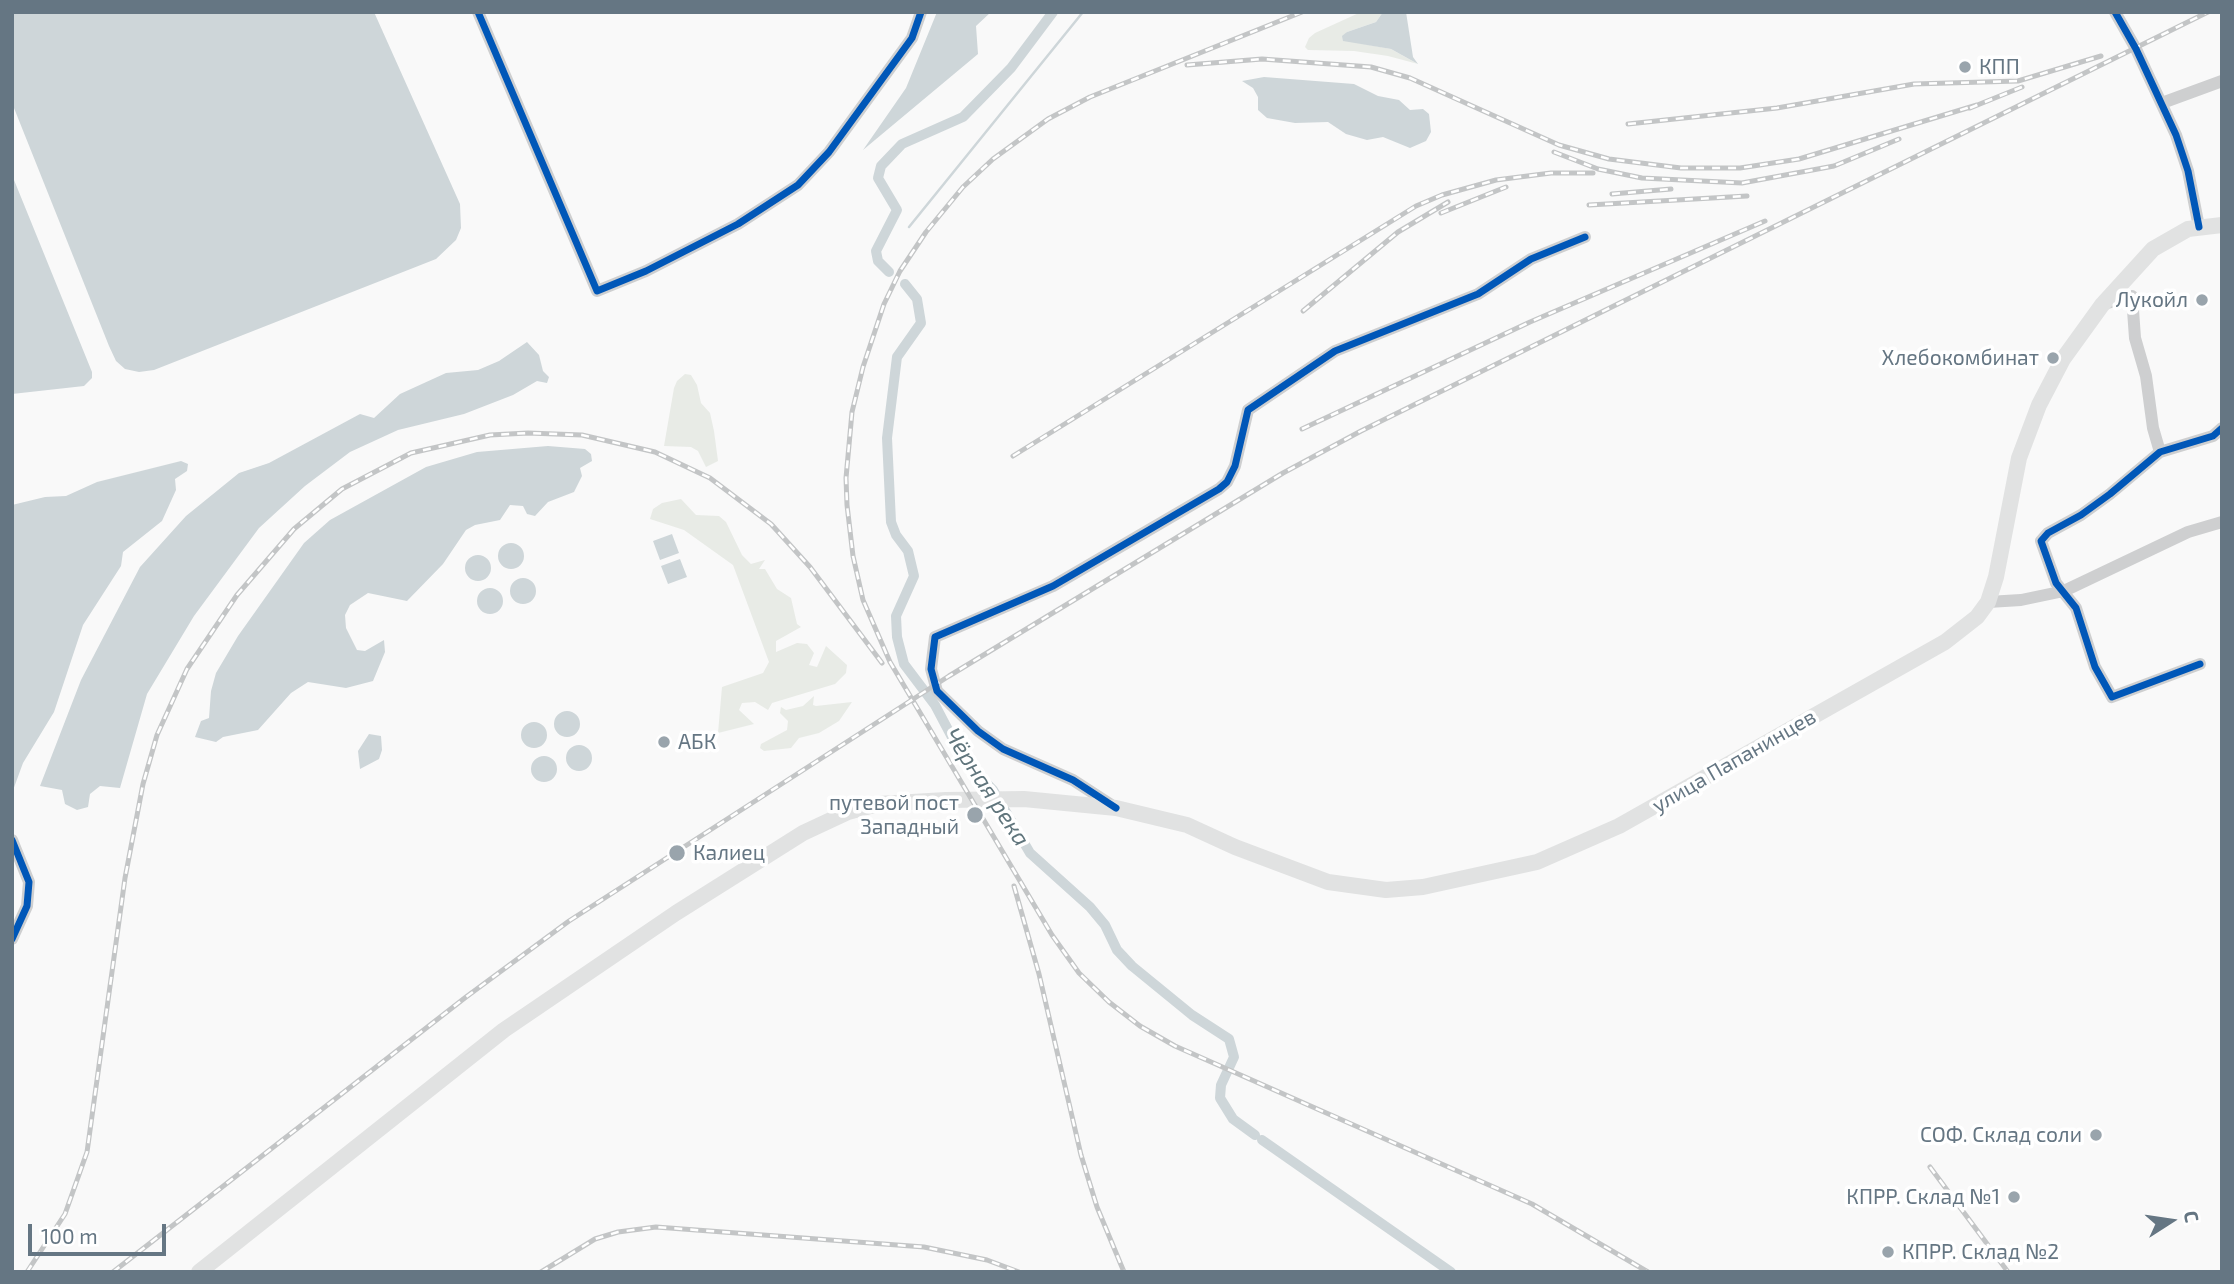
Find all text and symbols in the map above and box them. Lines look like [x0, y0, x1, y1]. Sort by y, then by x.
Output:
place label: КПП [1979, 54, 2020, 80]
marker: КПП [1957, 59, 1973, 75]
place label: Лукойл [2116, 287, 2188, 313]
marker: Лукойл [2194, 292, 2210, 308]
place label: Хлебокомбинат [1882, 345, 2039, 371]
marker: Хлебокомбинат [2045, 350, 2061, 366]
street label: улица Папанинцев [1648, 704, 1820, 818]
water label: Чёрная река [939, 723, 1035, 851]
place label: АБК [678, 729, 716, 755]
marker: АБК [656, 734, 672, 750]
place label: путевой пост Западный [829, 790, 959, 840]
marker: путевой пост Западный [965, 805, 985, 825]
place label: Калиец [693, 840, 765, 866]
marker: Калиец [667, 843, 687, 863]
place label: СОФ. Склад соли [1920, 1122, 2082, 1148]
marker: СОФ. Склад соли [2088, 1127, 2104, 1143]
place label: КПРР. Склад №1 [1846, 1184, 2000, 1210]
north arrow [2136, 1186, 2206, 1256]
marker: КПРР. Склад №1 [2006, 1189, 2022, 1205]
text: С [2180, 1209, 2204, 1224]
scale bar [32, 1210, 170, 1254]
text: 100 m [41, 1223, 98, 1248]
place label: КПРР. Склад №2 [1902, 1239, 2059, 1265]
marker: КПРР. Склад №2 [1880, 1244, 1896, 1260]

